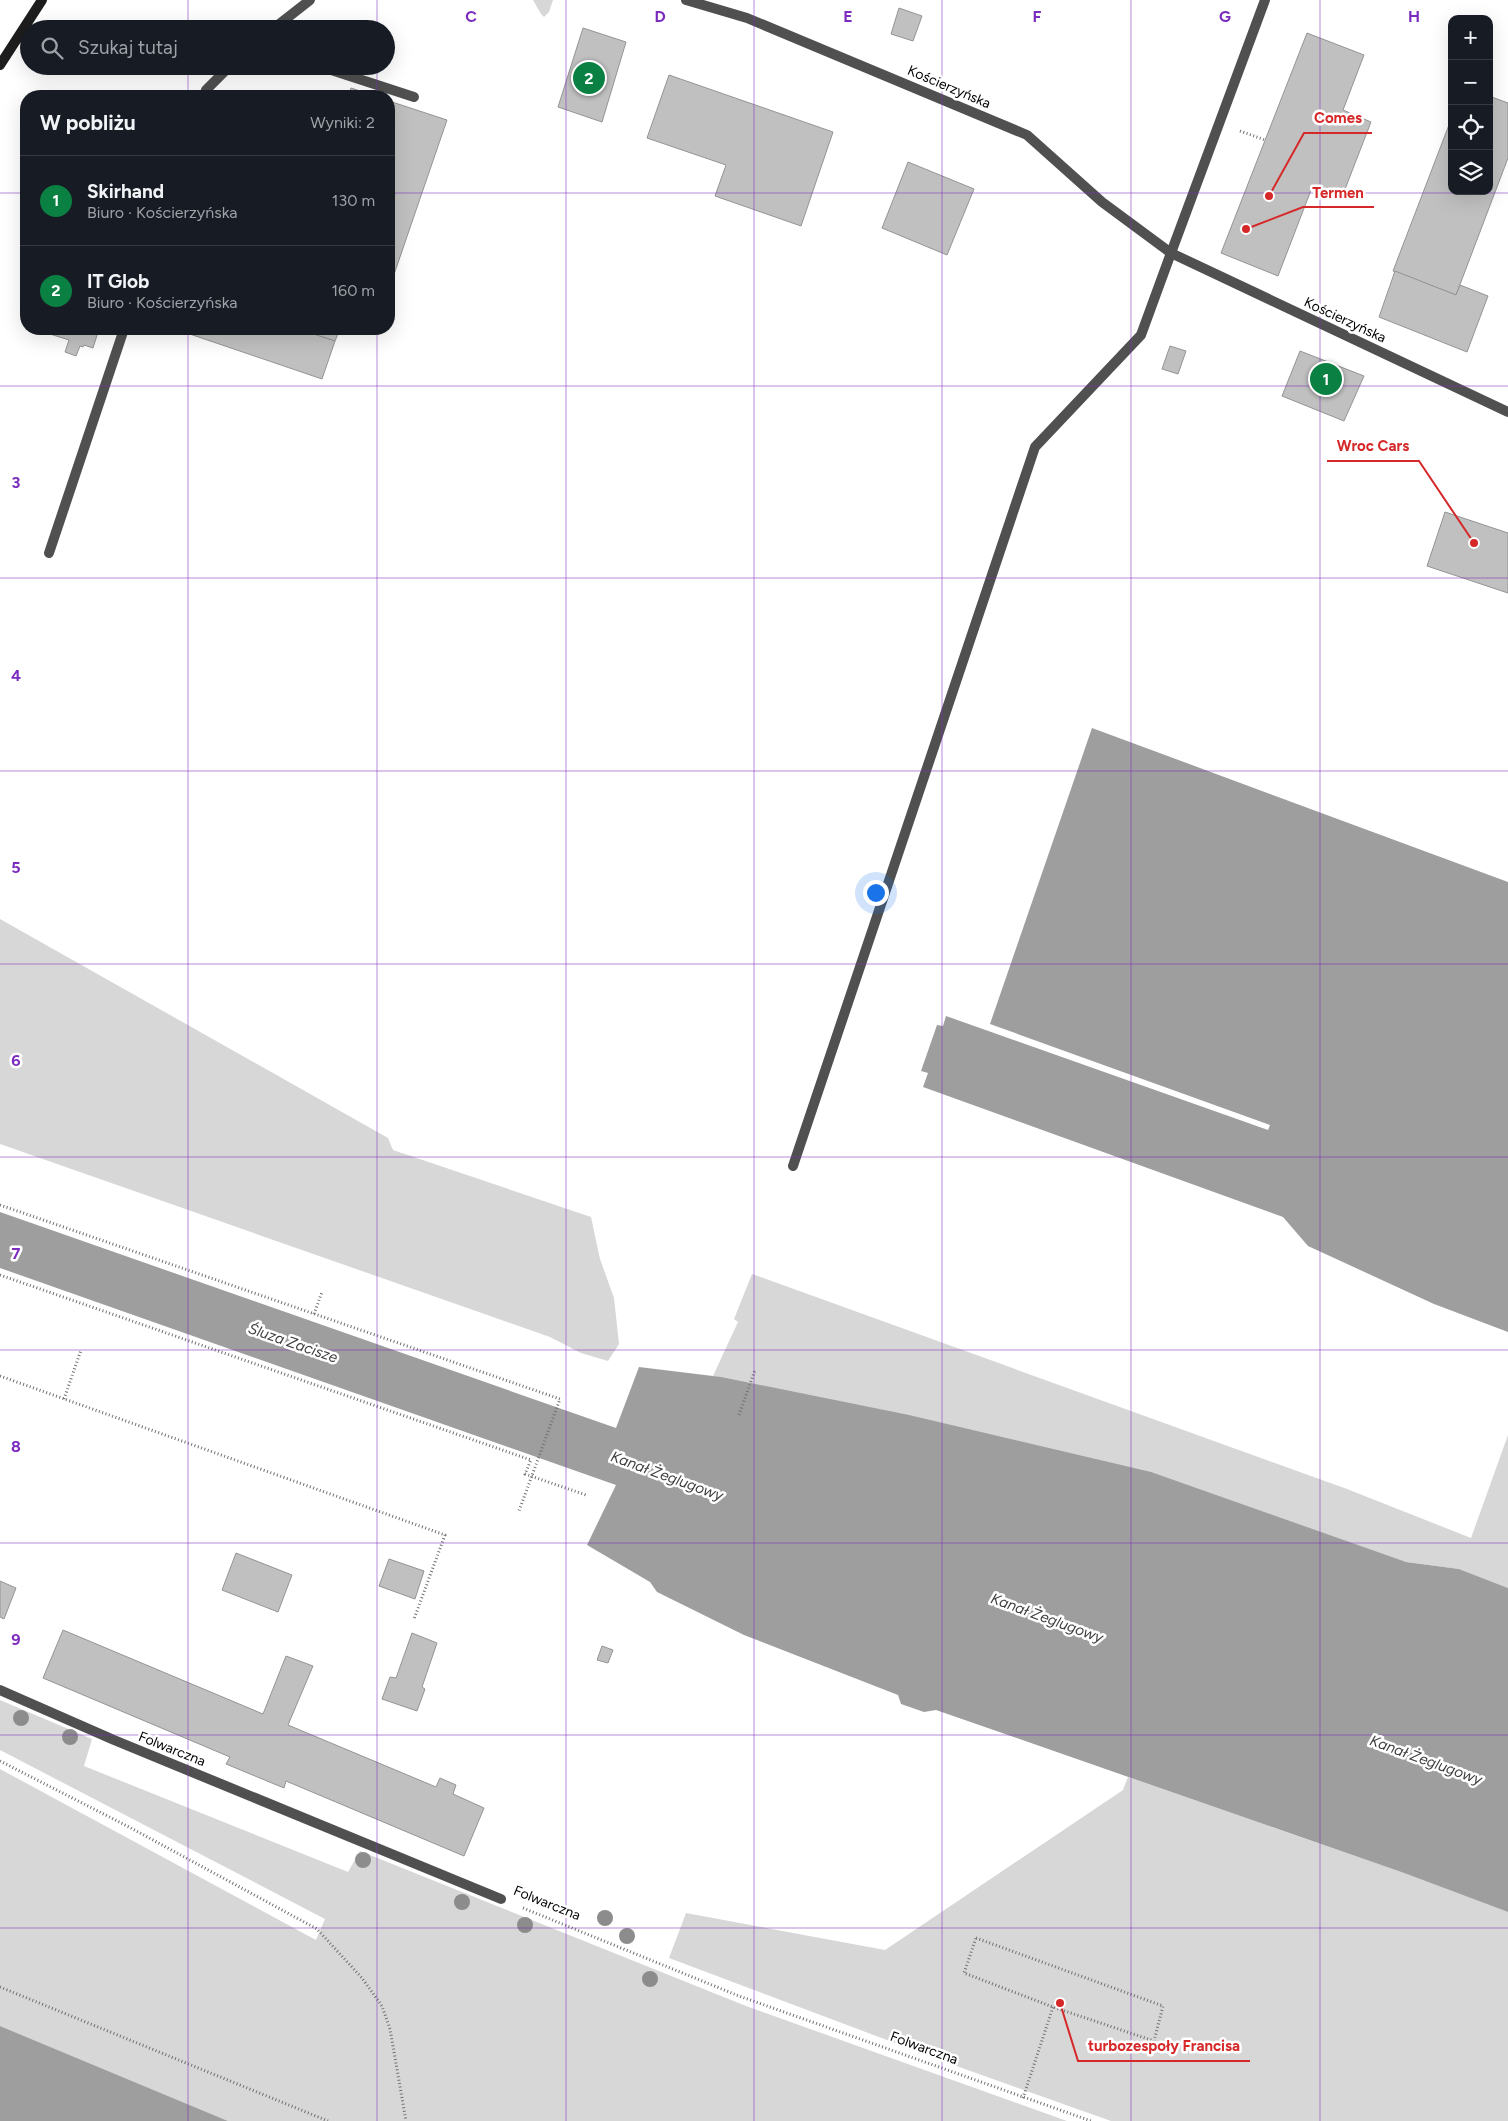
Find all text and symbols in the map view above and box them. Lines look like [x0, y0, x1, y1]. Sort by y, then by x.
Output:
text: C [465, 7, 477, 26]
text: D [654, 7, 666, 26]
text: E [843, 7, 853, 26]
text: F [1033, 7, 1042, 26]
text: G [1219, 7, 1231, 26]
text: H [1408, 7, 1420, 26]
map controls [1448, 15, 1493, 195]
button: + [1448, 15, 1493, 60]
search box [20, 20, 395, 75]
icon: search [38, 34, 66, 62]
text: Szukaj tutaj [78, 36, 178, 59]
pin: 2 [573, 59, 605, 97]
button: − [1448, 60, 1493, 105]
street label: Kościerzyńska [905, 62, 993, 112]
callout: Comes [1304, 103, 1372, 133]
button: locate [1448, 105, 1493, 150]
text: Comes [1314, 109, 1362, 127]
text: W pobliżu [40, 110, 136, 135]
text: Wyniki: 2 [310, 113, 375, 132]
button: layers [1448, 150, 1493, 195]
callout: Termen [1303, 177, 1374, 207]
text: Skirhand [87, 180, 164, 203]
text: Termen [1312, 184, 1364, 202]
text: 1 [53, 191, 59, 210]
text: 130 m [332, 191, 375, 210]
text: Biuro · Kościerzyńska [87, 203, 237, 222]
text: IT Glob [87, 270, 149, 293]
text: 2 [51, 281, 61, 300]
text: 160 m [332, 281, 375, 300]
text: Biuro · Kościerzyńska [87, 293, 237, 312]
street label: Kościerzyńska [1301, 294, 1389, 346]
pin: 1 [1310, 360, 1342, 398]
callout: Wroc Cars [1327, 431, 1419, 461]
text: Wroc Cars [1337, 437, 1409, 455]
text: 3 [12, 473, 21, 492]
text: 4 [11, 666, 21, 685]
text: 5 [11, 858, 21, 877]
your location [863, 880, 889, 906]
text: 6 [11, 1051, 21, 1070]
text: 7 [12, 1244, 21, 1263]
water label: Śluza Zacisze [246, 1319, 340, 1367]
text: 8 [11, 1437, 21, 1456]
water label: Kanał Żeglugowy [608, 1447, 727, 1505]
water label: Kanał Żeglugowy [988, 1589, 1107, 1647]
text: 9 [11, 1630, 21, 1649]
street label: Folwarczna [136, 1728, 208, 1770]
water label: Kanał Żeglugowy [1367, 1731, 1486, 1789]
street label: Folwarczna [511, 1882, 583, 1924]
street label: Folwarczna [888, 2028, 960, 2068]
callout: turbozespoły Francisa [1078, 2031, 1250, 2061]
text: turbozespoły Francisa [1088, 2037, 1240, 2055]

